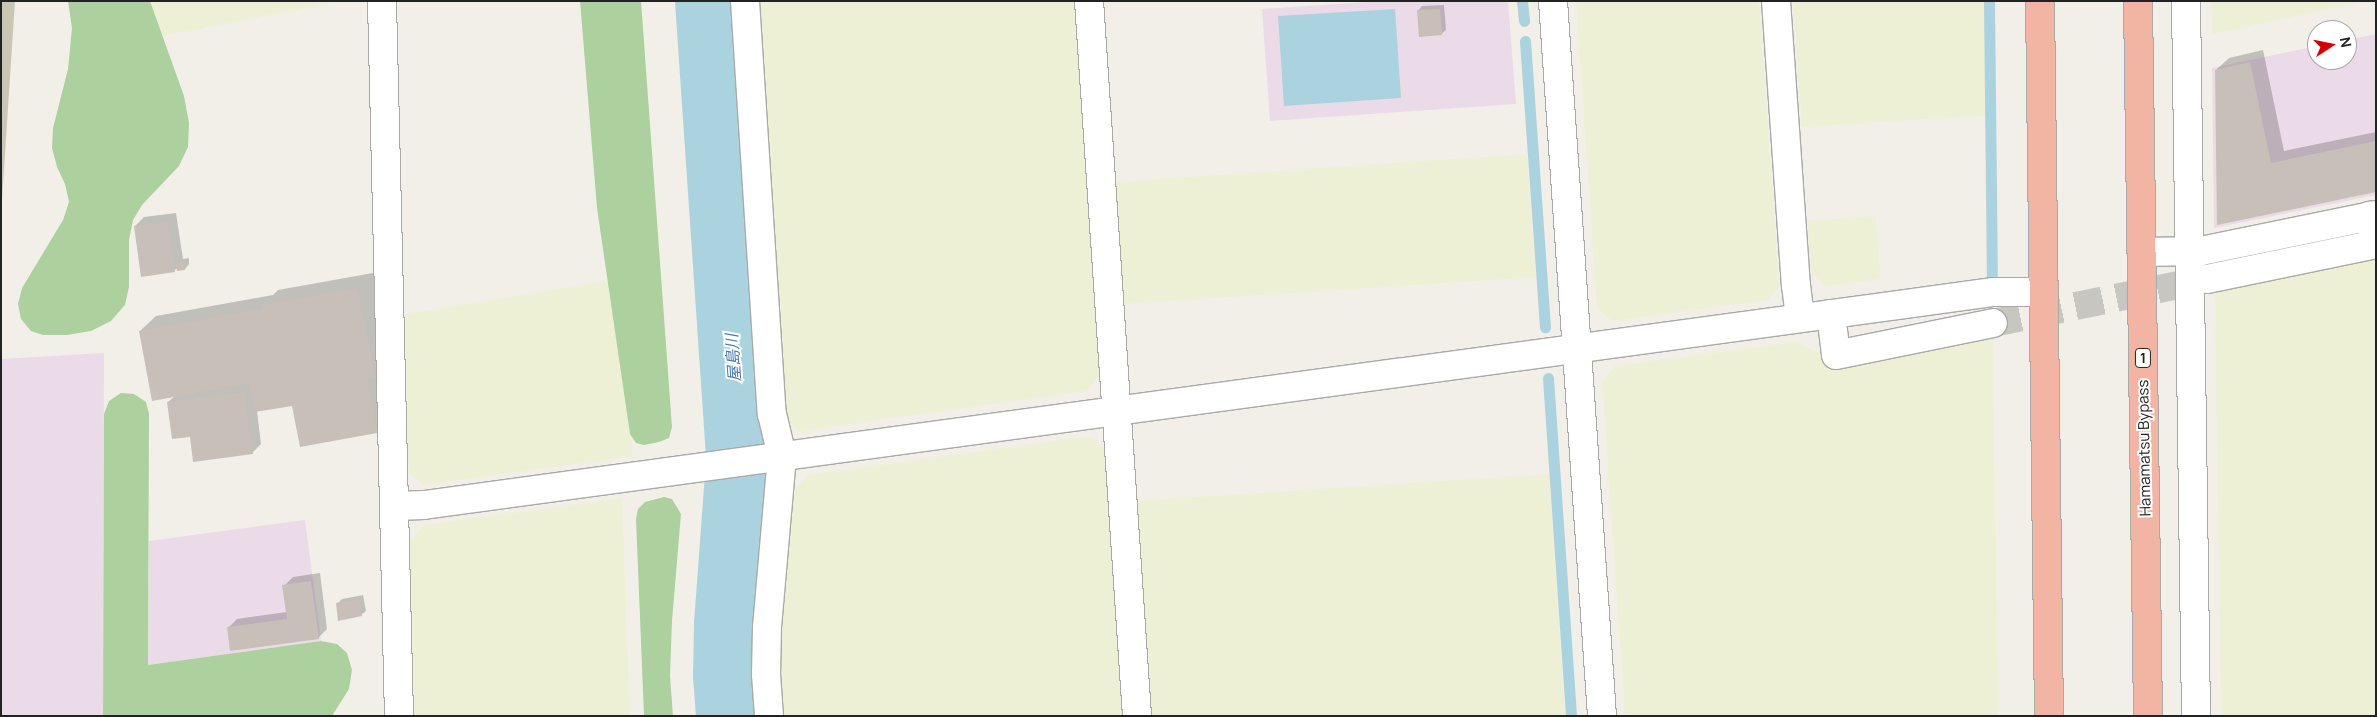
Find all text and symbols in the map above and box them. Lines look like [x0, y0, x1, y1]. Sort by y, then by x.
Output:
north arrow [2307, 20, 2357, 70]
text: N [2336, 35, 2357, 49]
water label: 屋島川 [722, 333, 744, 383]
road number: 1 [2134, 346, 2152, 369]
street label: Hamamatsu Bypass [2134, 380, 2154, 516]

